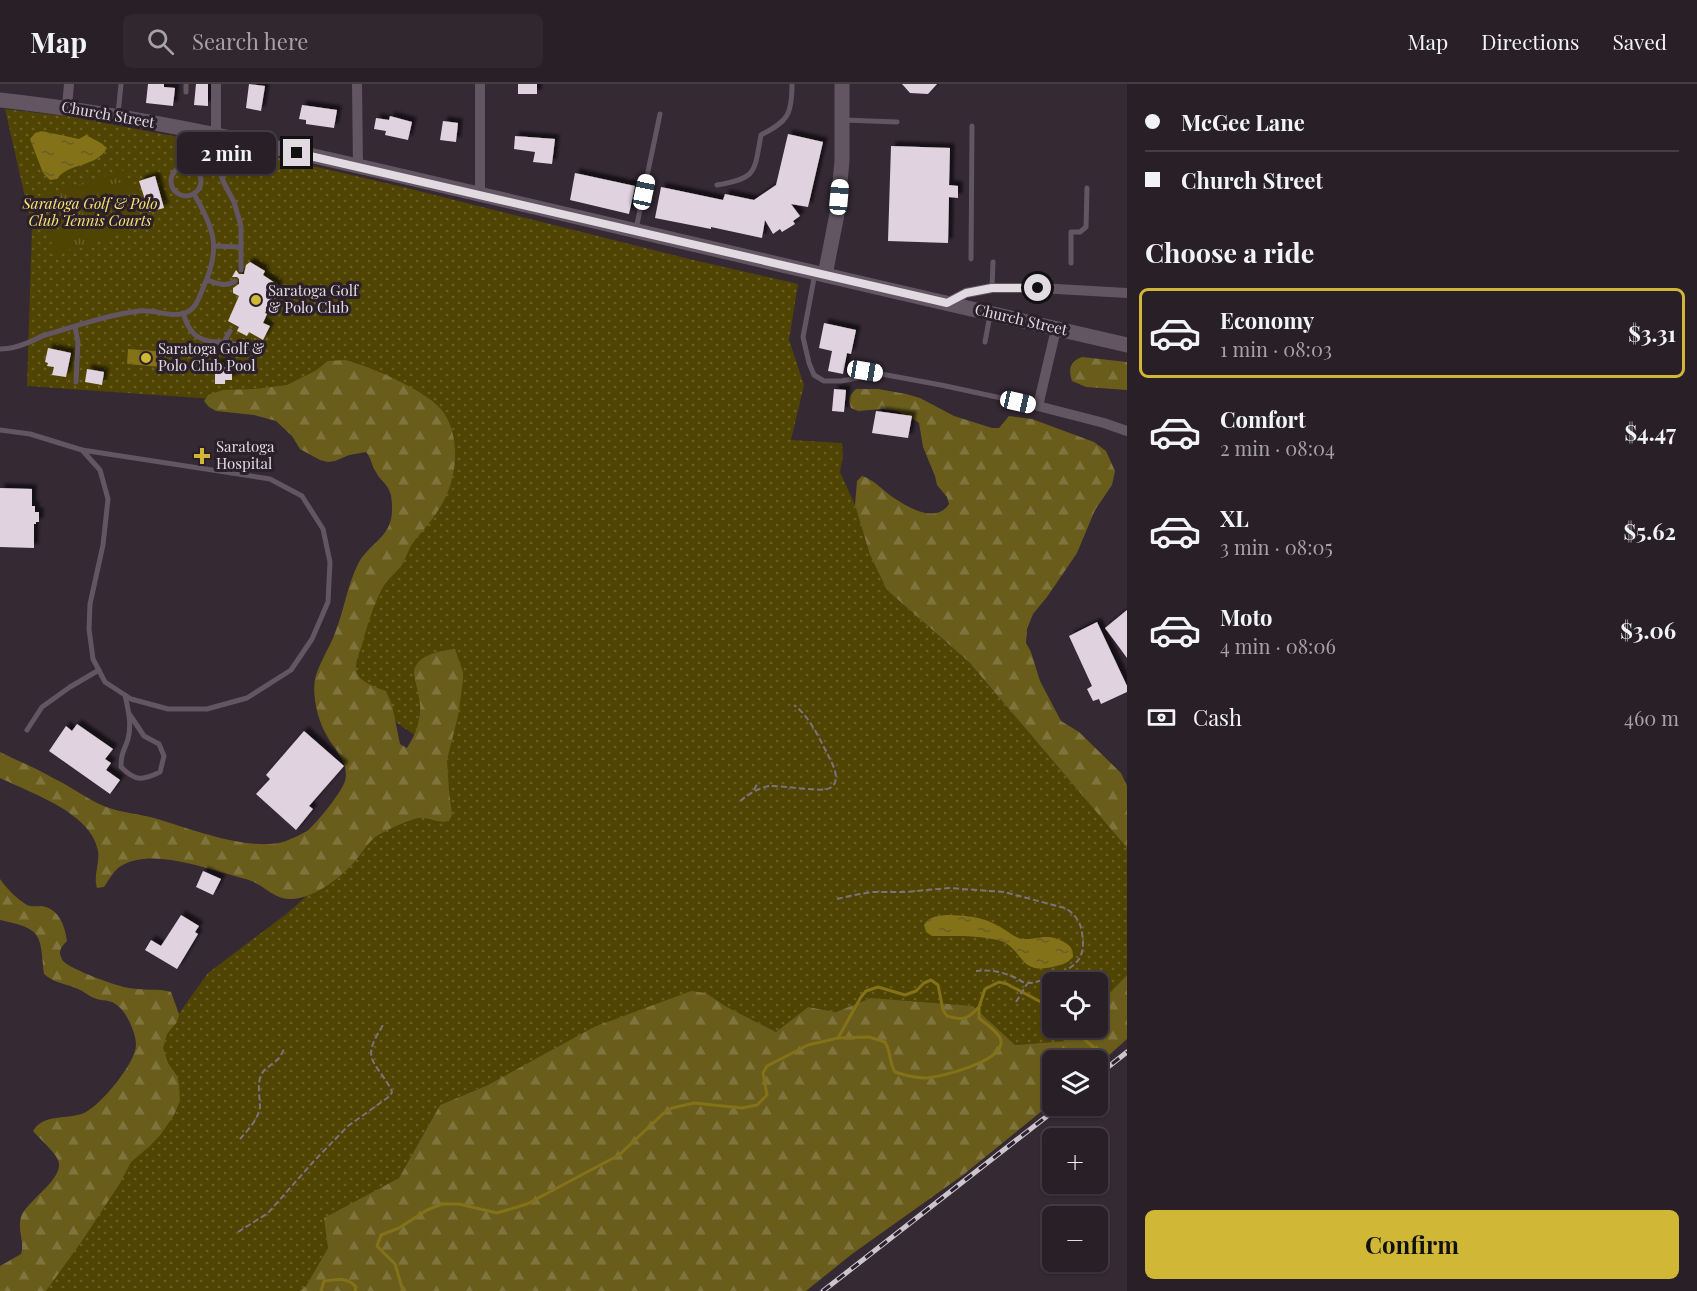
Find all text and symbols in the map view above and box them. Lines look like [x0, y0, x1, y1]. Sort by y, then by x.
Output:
search box [123, 14, 543, 68]
text: Map [30, 23, 87, 60]
icon: search [144, 25, 177, 58]
text: Search here [192, 26, 308, 56]
text: Map [1407, 27, 1448, 55]
text: Directions [1481, 27, 1579, 55]
text: Saved [1612, 27, 1667, 55]
street label: Church Street [60, 96, 157, 132]
text: McGee Lane [1181, 107, 1305, 137]
callout: 2 min [177, 132, 276, 174]
text: 2 min [201, 139, 252, 166]
route end [283, 139, 310, 166]
text: Church Street [1181, 165, 1323, 195]
car [631, 173, 657, 211]
car [828, 178, 850, 216]
park label: Saratoga Golf & Polo Club Tennis Courts [21, 193, 158, 230]
text: Choose a ride [1145, 234, 1314, 270]
route start [1024, 274, 1051, 301]
place label: Saratoga Golf & Polo Club [268, 280, 359, 317]
marker: Saratoga Golf & Polo Club [249, 293, 263, 307]
street label: Church Street [973, 299, 1070, 340]
text: Economy [1220, 305, 1314, 335]
icon: car [1148, 306, 1202, 360]
text: $3.31 [1628, 318, 1676, 348]
text: 1 min · 08:03 [1220, 335, 1332, 362]
place label: Saratoga Golf & Polo Club Pool [158, 338, 265, 375]
marker: Saratoga Golf & Polo Club Pool [139, 351, 153, 365]
car [846, 359, 884, 383]
car [998, 389, 1038, 415]
text: Comfort [1220, 404, 1306, 434]
icon: car [1148, 405, 1202, 459]
text: $4.47 [1624, 417, 1676, 447]
text: 2 min · 08:04 [1220, 434, 1335, 461]
place label: Saratoga Hospital [216, 436, 275, 473]
marker: Saratoga Hospital [193, 447, 211, 465]
text: XL [1220, 503, 1249, 533]
icon: car [1148, 504, 1202, 558]
text: $5.62 [1623, 516, 1676, 546]
text: 3 min · 08:05 [1220, 533, 1333, 560]
text: Moto [1220, 602, 1273, 632]
icon: car [1148, 603, 1202, 657]
text: $3.06 [1620, 615, 1676, 645]
text: 4 min · 08:06 [1220, 632, 1336, 659]
icon: cash [1145, 701, 1178, 734]
text: Cash [1193, 702, 1242, 732]
text: 460 m [1624, 704, 1679, 731]
map controls [1042, 972, 1108, 1272]
button: locate [1042, 972, 1108, 1038]
button: layers [1042, 1050, 1108, 1116]
button: + [1042, 1128, 1108, 1194]
button: − [1042, 1206, 1108, 1272]
button: Confirm [1145, 1210, 1679, 1279]

